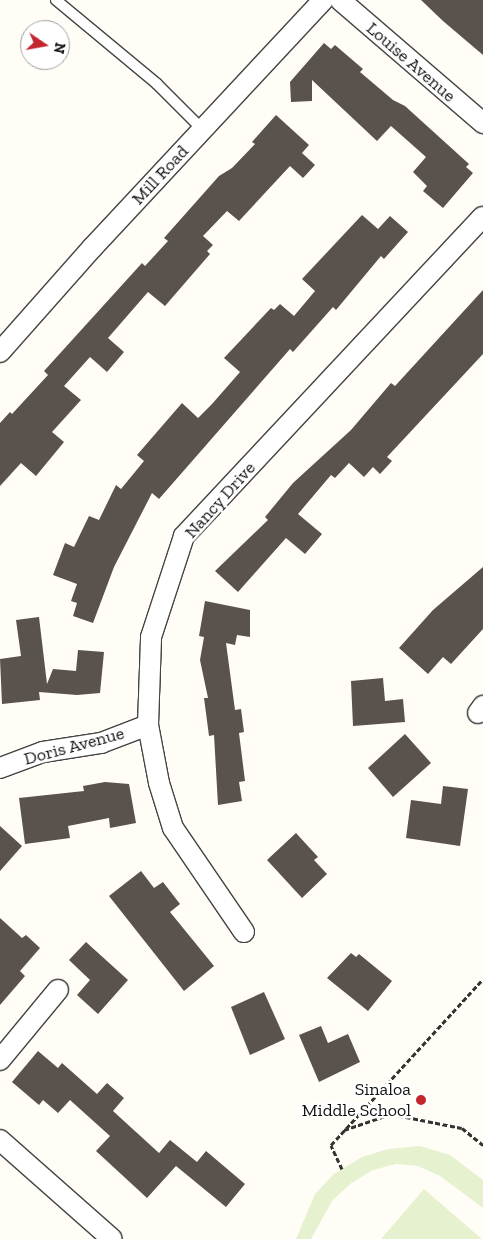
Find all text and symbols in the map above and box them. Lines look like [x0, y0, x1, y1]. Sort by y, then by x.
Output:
street label: Louise Avenue [362, 17, 460, 107]
north arrow [20, 20, 70, 70]
text: N [50, 41, 69, 55]
street label: Mill Road [127, 141, 193, 209]
street label: Nancy Drive [180, 457, 260, 543]
street label: Doris Avenue [21, 722, 127, 770]
place label: Sinaloa Middle School [302, 1079, 411, 1122]
marker: Sinaloa Middle School [415, 1094, 427, 1106]

